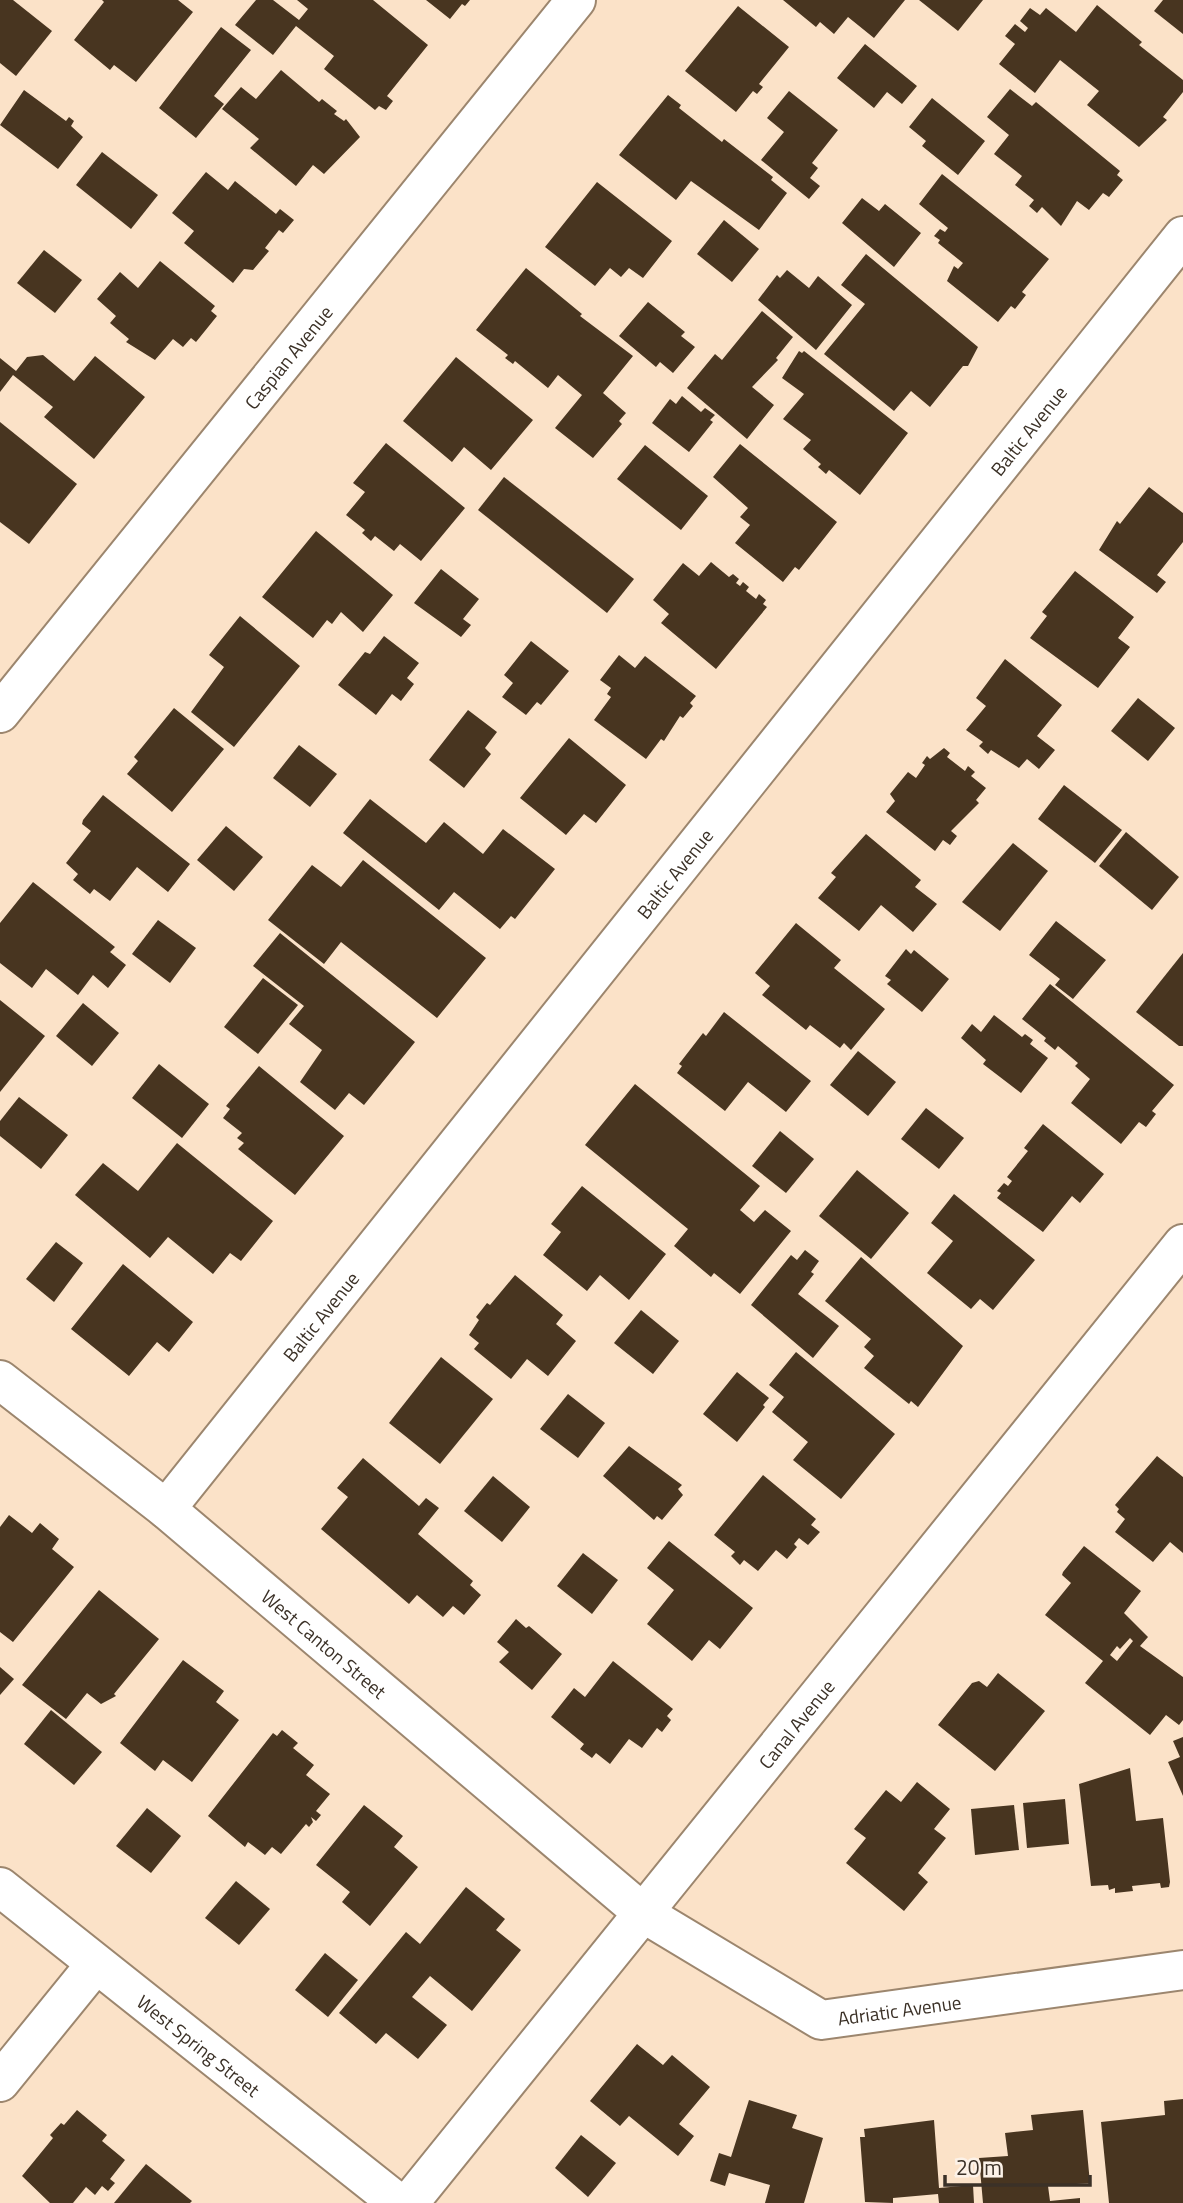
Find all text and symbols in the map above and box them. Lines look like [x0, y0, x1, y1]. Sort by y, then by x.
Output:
street label: Caspian Avenue [237, 298, 339, 415]
street label: Baltic Avenue [983, 379, 1073, 481]
street label: Baltic Avenue [629, 822, 719, 924]
street label: Baltic Avenue [275, 1265, 365, 1367]
street label: West Canton Street [256, 1582, 394, 1705]
street label: Canal Avenue [751, 1673, 841, 1775]
street label: Adriatic Avenue [836, 1986, 963, 2032]
street label: West Spring Street [131, 1987, 267, 2103]
scale bar [945, 2144, 1090, 2188]
text: 20 m [956, 2151, 1002, 2183]

